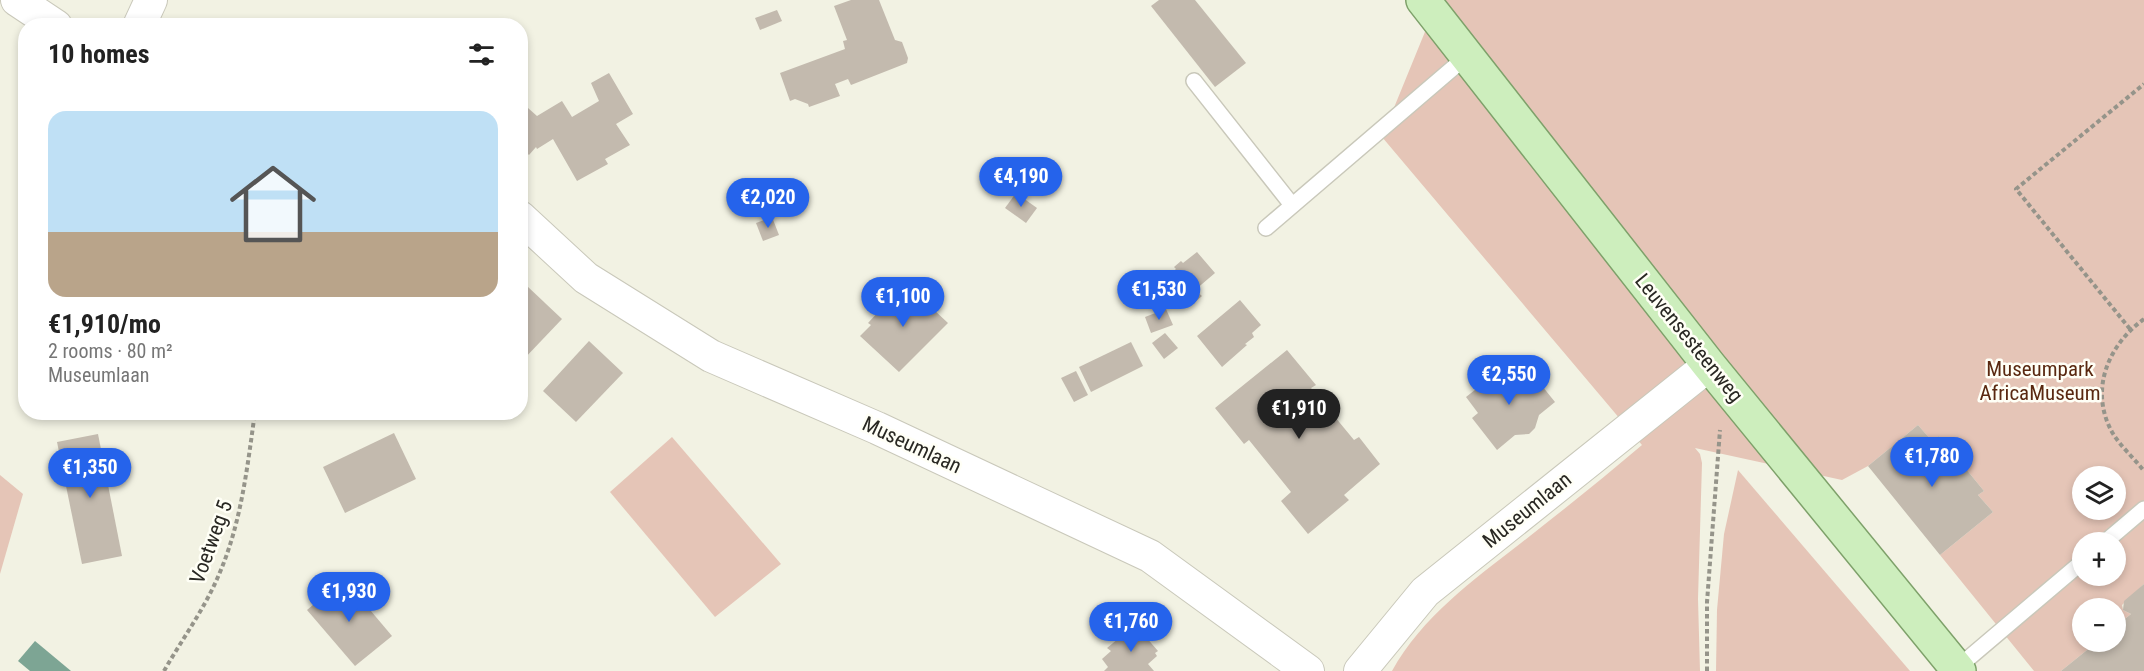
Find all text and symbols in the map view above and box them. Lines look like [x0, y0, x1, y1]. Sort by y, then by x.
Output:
icon: filters [465, 38, 498, 71]
text: 10 homes [48, 39, 150, 69]
icon: home [219, 150, 327, 258]
pin: €4,190 [972, 157, 1070, 208]
text: €4,190 [993, 164, 1049, 188]
pin: €2,020 [719, 178, 817, 229]
text: €2,020 [740, 185, 796, 209]
street label: Leuvensesteenweg [1630, 269, 1748, 407]
pin: €1,530 [1110, 270, 1208, 321]
pin: €1,100 [854, 277, 952, 328]
text: €1,530 [1131, 277, 1187, 301]
text: €1,100 [875, 284, 931, 308]
text: €1,910/mo [48, 309, 161, 339]
text: 2 rooms · 80 m² [48, 339, 173, 363]
pin: €2,550 [1460, 355, 1558, 406]
park label: Museumpark AfricaMuseum [1979, 357, 2101, 405]
text: €2,550 [1481, 362, 1537, 386]
text: Museumlaan [48, 363, 149, 387]
pin: €1,910 [1250, 389, 1348, 440]
text: €1,910 [1271, 396, 1327, 420]
street label: Museumlaan [859, 412, 965, 478]
pin: €1,780 [1883, 437, 1981, 488]
text: €1,780 [1904, 444, 1960, 468]
pin: €1,350 [41, 448, 139, 499]
text: €1,350 [62, 455, 118, 479]
map controls [2072, 466, 2126, 652]
button: layers [2072, 466, 2126, 520]
street label: Museumlaan [1478, 467, 1576, 553]
street label: Voetweg 5 [185, 497, 237, 587]
button: + [2072, 532, 2126, 586]
pin: €1,930 [300, 572, 398, 623]
text: €1,930 [321, 579, 377, 603]
button: − [2072, 598, 2126, 652]
pin: €1,760 [1082, 602, 1180, 653]
text: €1,760 [1103, 609, 1159, 633]

